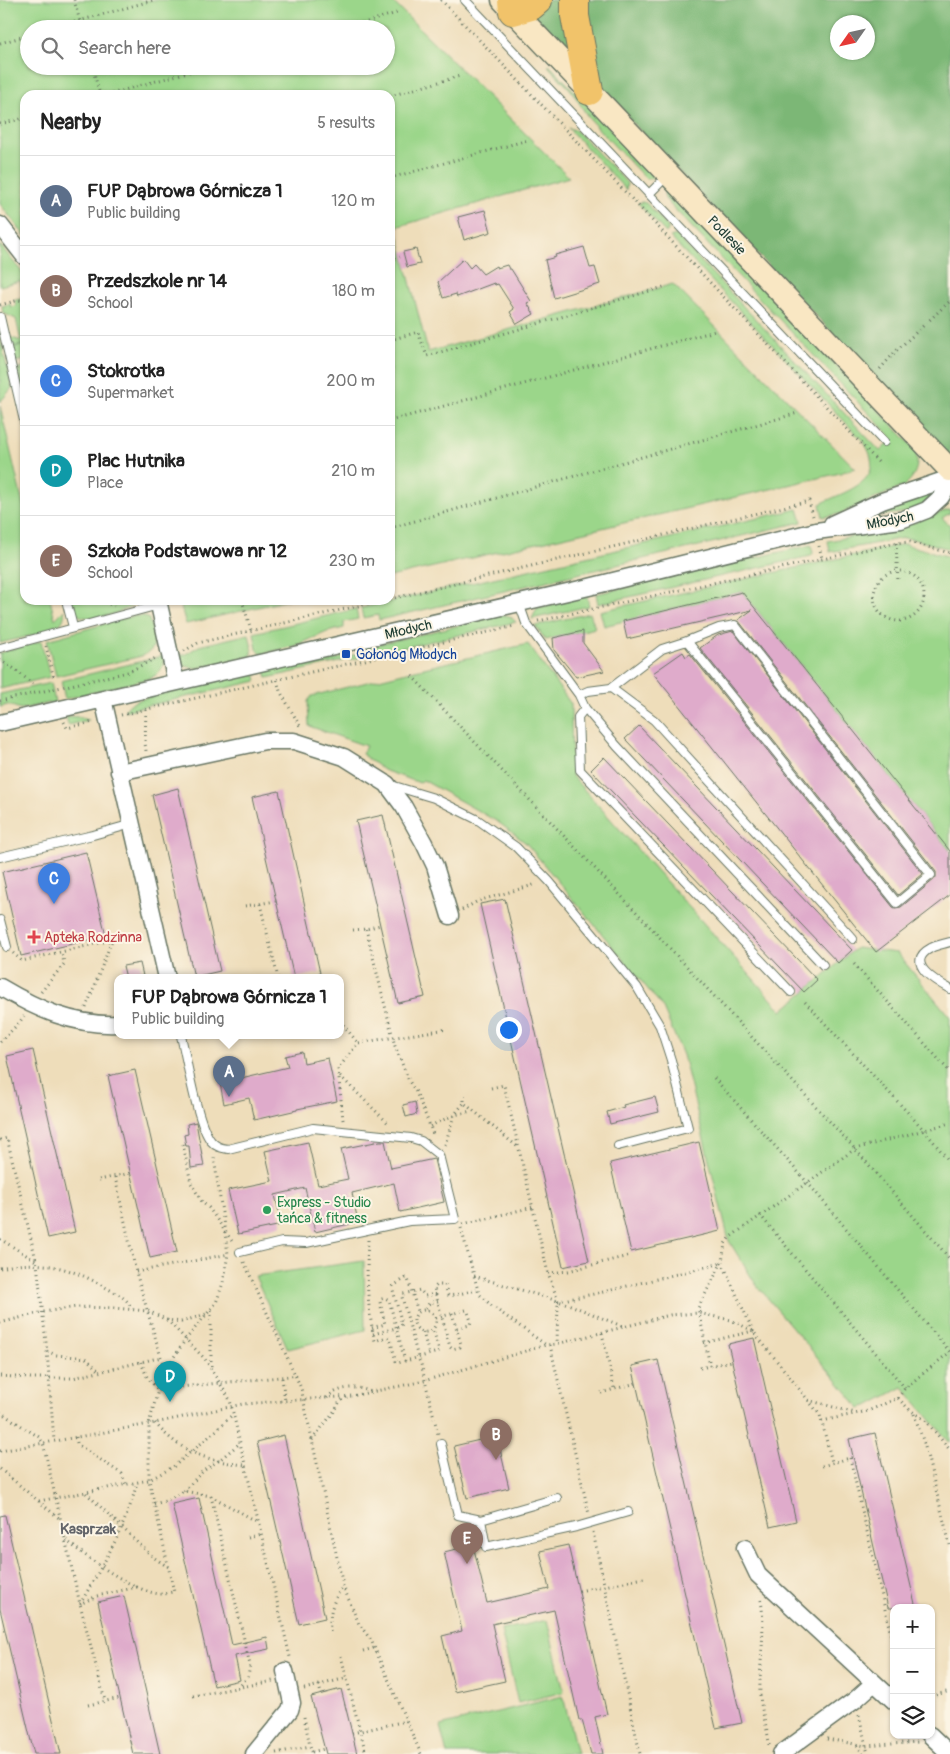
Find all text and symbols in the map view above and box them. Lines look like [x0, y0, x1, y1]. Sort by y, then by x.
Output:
north arrow [830, 15, 875, 60]
search box [20, 20, 395, 75]
icon: search [38, 34, 66, 62]
text: Search here [78, 36, 171, 60]
text: Nearby [40, 109, 101, 136]
text: 5 results [317, 113, 375, 133]
text: FUP Dąbrowa Górnicza 1 [87, 179, 283, 203]
text: A [51, 191, 61, 211]
text: 120 m [331, 191, 375, 211]
text: Public building [87, 203, 180, 223]
street label: Podlesie [704, 212, 749, 259]
text: Przedszkole nr 14 [87, 269, 227, 293]
text: B [51, 281, 61, 301]
text: 180 m [332, 281, 375, 301]
text: School [87, 293, 133, 313]
text: Stokrotka [87, 359, 165, 383]
text: C [51, 371, 61, 391]
text: 200 m [327, 371, 375, 391]
text: Supermarket [87, 383, 174, 403]
text: Plac Hutnika [87, 449, 185, 473]
text: D [51, 461, 61, 481]
text: 210 m [331, 461, 375, 481]
text: Place [87, 473, 123, 493]
street label: Młodych [865, 508, 915, 533]
text: Szkoła Podstawowa nr 12 [87, 539, 287, 563]
text: E [52, 551, 60, 571]
text: 230 m [329, 551, 375, 571]
text: School [87, 563, 133, 583]
street label: Młodych [383, 616, 433, 643]
place label: Gołonóg Młodych [356, 646, 457, 663]
marker: Gołonóg Młodych [340, 648, 352, 660]
pin: C [38, 863, 70, 904]
place label: Apteka Rodzinna [44, 929, 142, 946]
marker: Apteka Rodzinna [28, 931, 40, 943]
popup [114, 974, 344, 1039]
text: FUP Dąbrowa Górnicza 1 [131, 985, 327, 1009]
text: Public building [131, 1009, 224, 1029]
your location [496, 1017, 522, 1043]
pin: A [213, 1056, 245, 1097]
place label: Express - Studio tańca & fitness [276, 1194, 372, 1227]
marker: Express - Studio tańca & fitness [261, 1204, 273, 1216]
pin: D [154, 1361, 186, 1402]
pin: B [480, 1419, 512, 1460]
district label: Kasprzak [60, 1520, 117, 1539]
pin: E [451, 1523, 483, 1564]
map controls [890, 1604, 935, 1739]
button: + [890, 1604, 935, 1649]
button: − [890, 1649, 935, 1694]
button: layers [890, 1694, 935, 1739]

